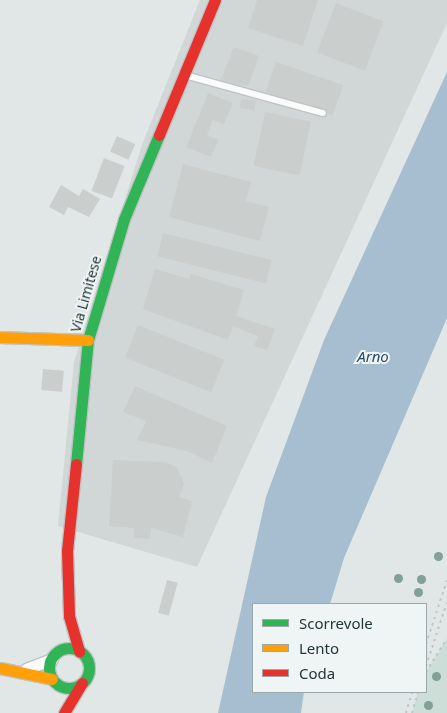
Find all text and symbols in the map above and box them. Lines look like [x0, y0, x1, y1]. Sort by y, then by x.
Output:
street label: Via Limitese [67, 254, 105, 334]
water label: Arno [357, 348, 389, 366]
legend [252, 603, 427, 693]
text: Scorrevole [299, 613, 373, 633]
text: Lento [299, 638, 339, 658]
text: Coda [299, 663, 335, 683]

